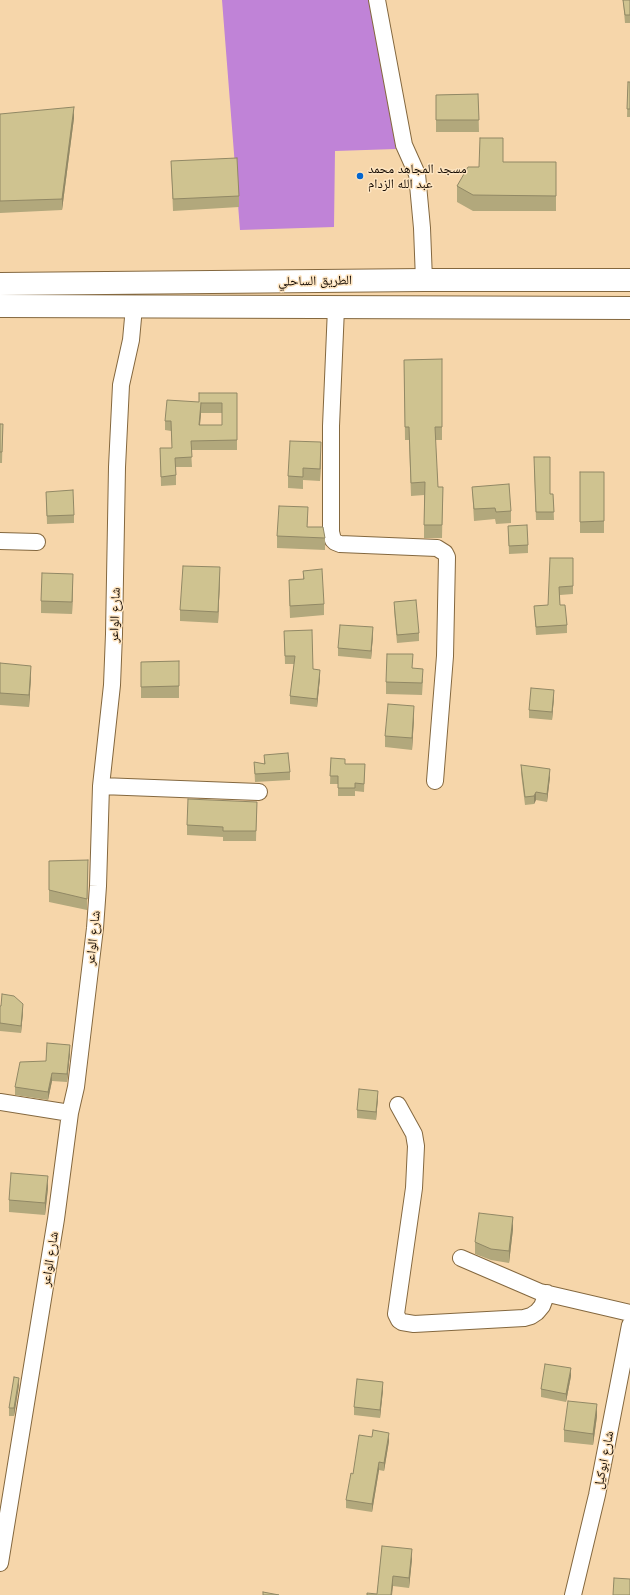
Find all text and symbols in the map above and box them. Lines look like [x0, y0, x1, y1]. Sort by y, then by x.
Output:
place label: مسجد المجاهد محمد عبد الله الزدام [368, 161, 467, 192]
marker: مسجد المجاهد محمد عبد الله الزدام [355, 171, 365, 181]
street label: الطريق الساحلي [278, 273, 352, 289]
street label: شارع الواعر [106, 587, 124, 643]
street label: شارع الواعر [82, 910, 104, 966]
street label: شارع الواعر [38, 1231, 62, 1287]
street label: شارع ابوكيل [591, 1430, 617, 1490]

